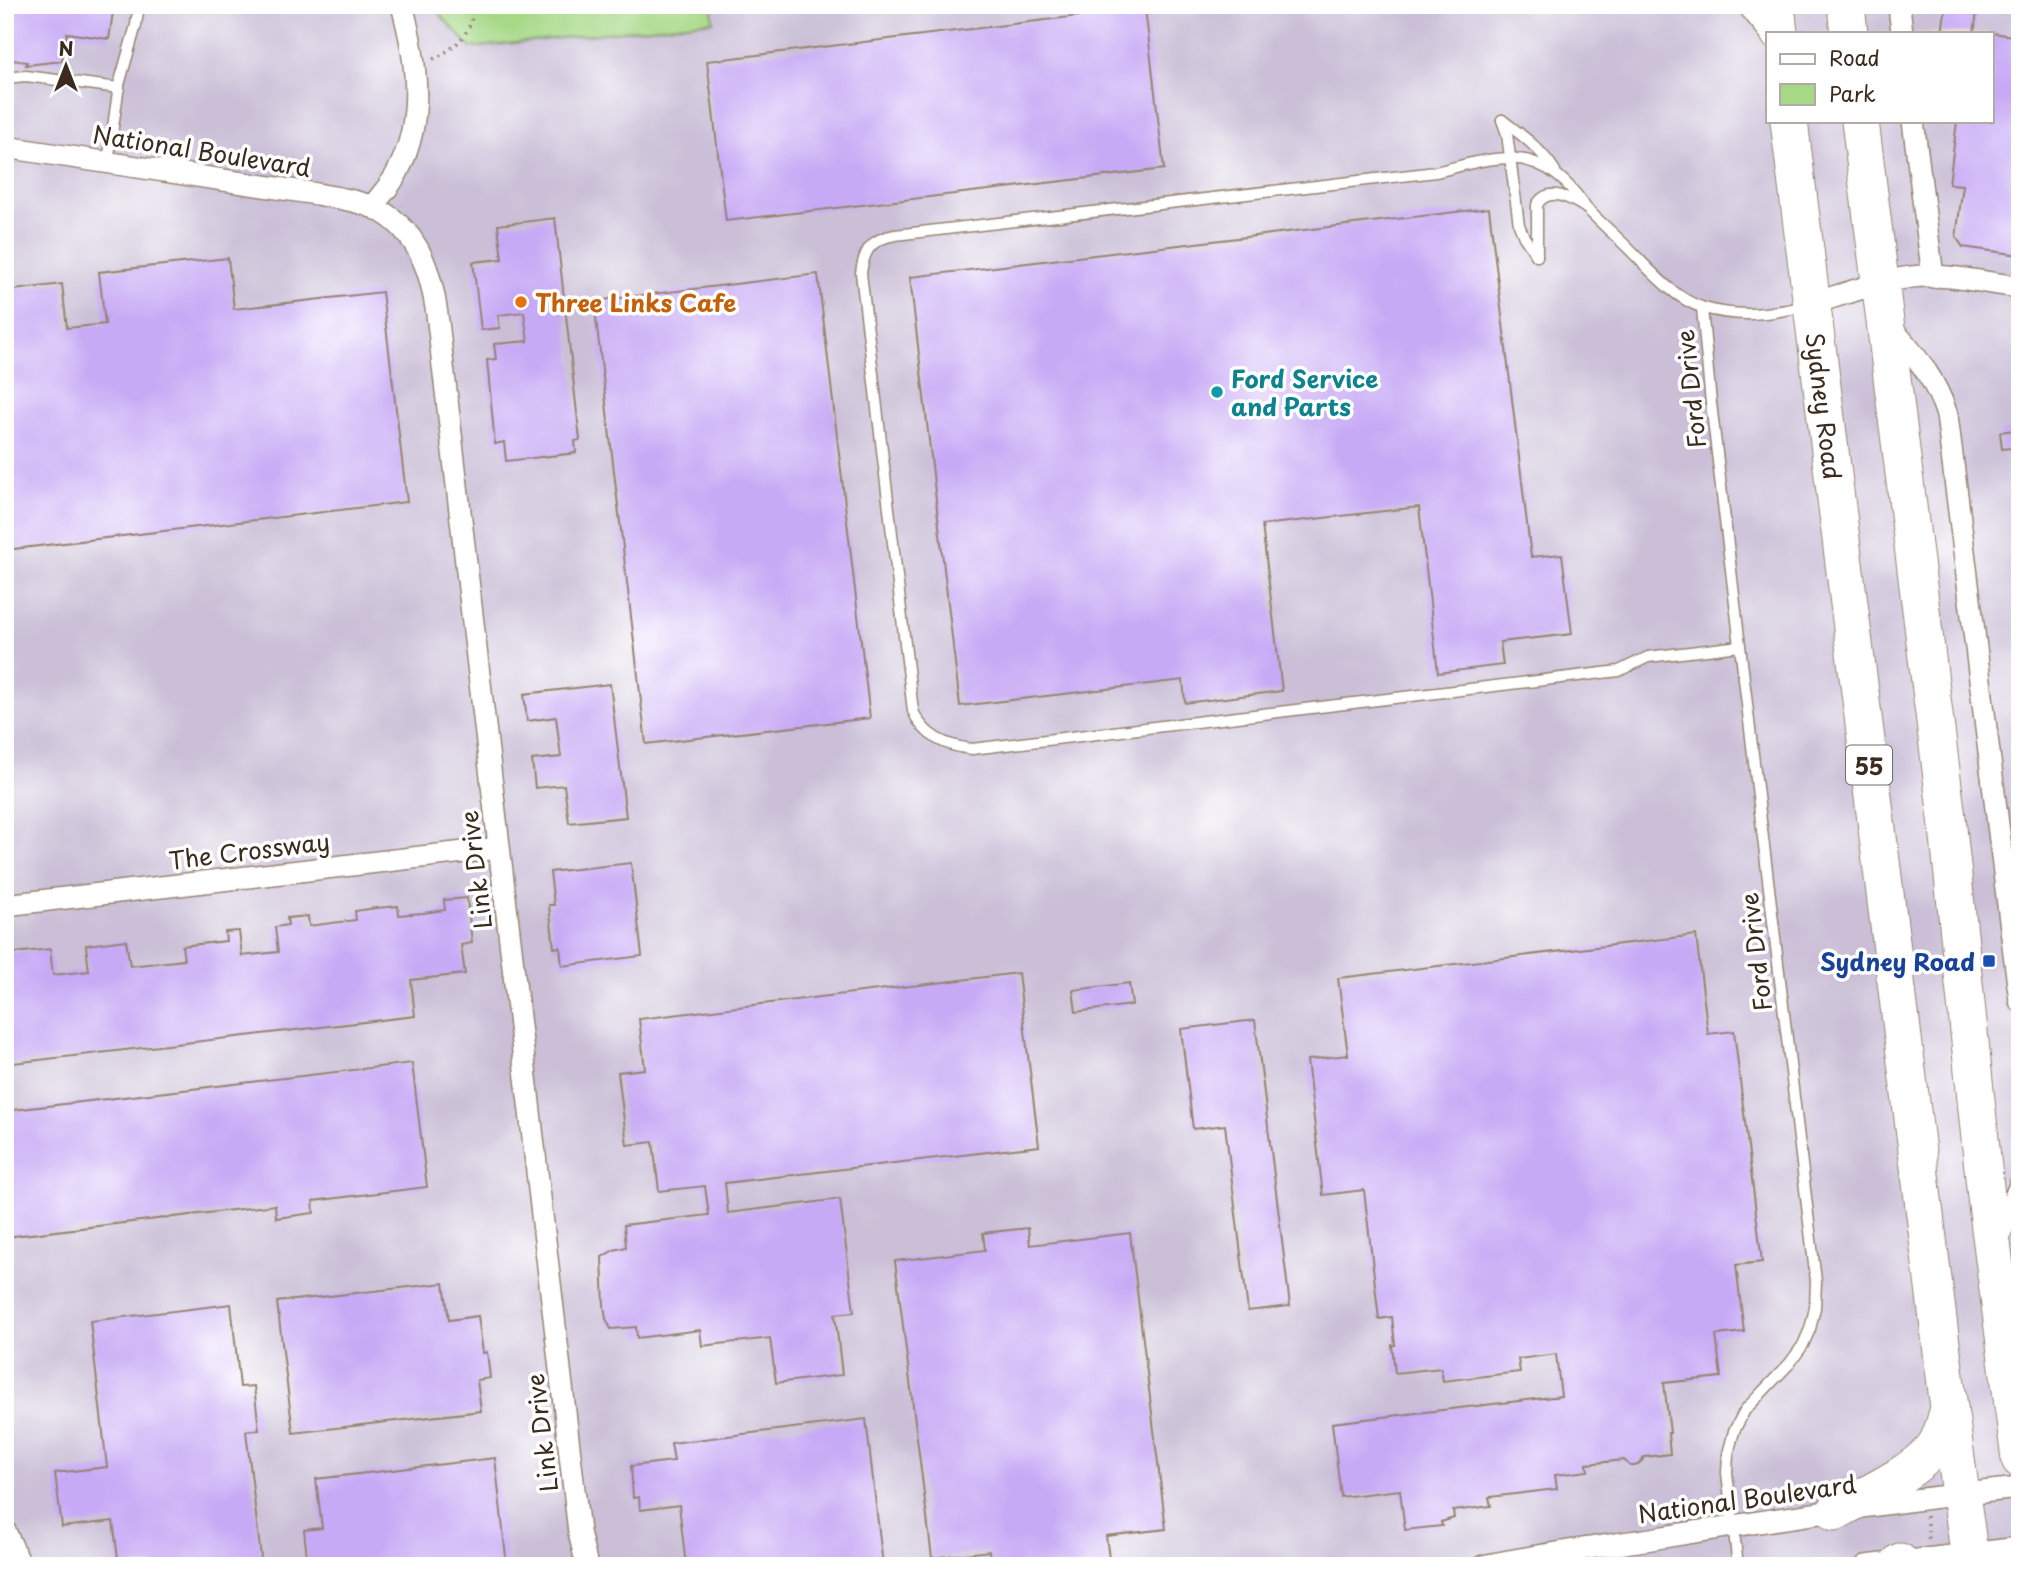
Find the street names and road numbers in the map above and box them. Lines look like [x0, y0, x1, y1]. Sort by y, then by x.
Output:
street label: National Boulevard [91, 115, 314, 185]
street label: Ford Drive [1666, 328, 1714, 450]
street label: Sydney Road [1797, 330, 1851, 482]
road number: 55 [1846, 746, 1892, 785]
street label: Link Drive [450, 809, 500, 931]
street label: The Crossway [166, 822, 332, 878]
street label: Ford Drive [1730, 891, 1780, 1013]
street label: Link Drive [516, 1372, 566, 1494]
street label: National Boulevard [1636, 1465, 1859, 1531]

